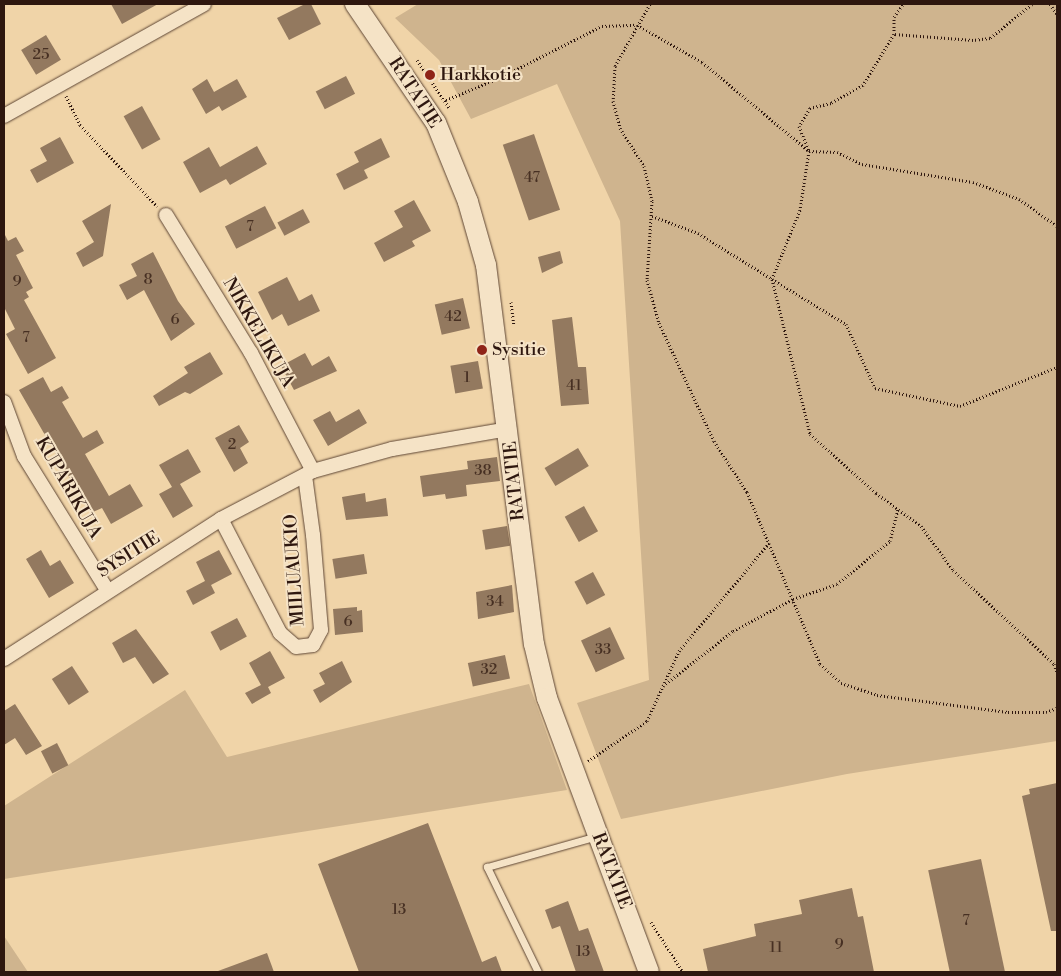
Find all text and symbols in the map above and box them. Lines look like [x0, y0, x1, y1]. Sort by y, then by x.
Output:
house number: 25 [33, 46, 49, 64]
street label: RATATIE [383, 54, 445, 132]
place label: Harkkotie [440, 64, 521, 86]
marker: Harkkotie [424, 69, 436, 81]
house number: 47 [524, 169, 540, 187]
house number: 7 [246, 218, 254, 236]
house number: 8 [143, 271, 153, 289]
house number: 9 [12, 273, 22, 291]
street label: NIKKELIKUJA [218, 274, 298, 392]
house number: 42 [444, 308, 462, 326]
house number: 6 [170, 311, 180, 329]
house number: 7 [22, 329, 30, 347]
place label: Sysitie [492, 339, 546, 361]
marker: Sysitie [476, 344, 488, 356]
house number: 1 [464, 369, 470, 387]
house number: 41 [566, 377, 582, 395]
street label: KUPARIKUJA [30, 433, 106, 543]
house number: 2 [228, 436, 236, 454]
street label: RATATIE [500, 440, 530, 522]
house number: 38 [474, 462, 492, 480]
street label: MIILUAUKIO [280, 513, 310, 627]
street label: SYSITIE [94, 527, 164, 583]
house number: 34 [486, 593, 504, 611]
house number: 6 [343, 613, 353, 631]
house number: 33 [595, 641, 611, 659]
house number: 32 [481, 661, 497, 679]
street label: RATATIE [587, 830, 635, 912]
house number: 13 [392, 901, 406, 919]
house number: 7 [962, 912, 970, 930]
house number: 9 [834, 936, 844, 954]
house number: 11 [769, 939, 783, 957]
house number: 13 [576, 943, 590, 961]

